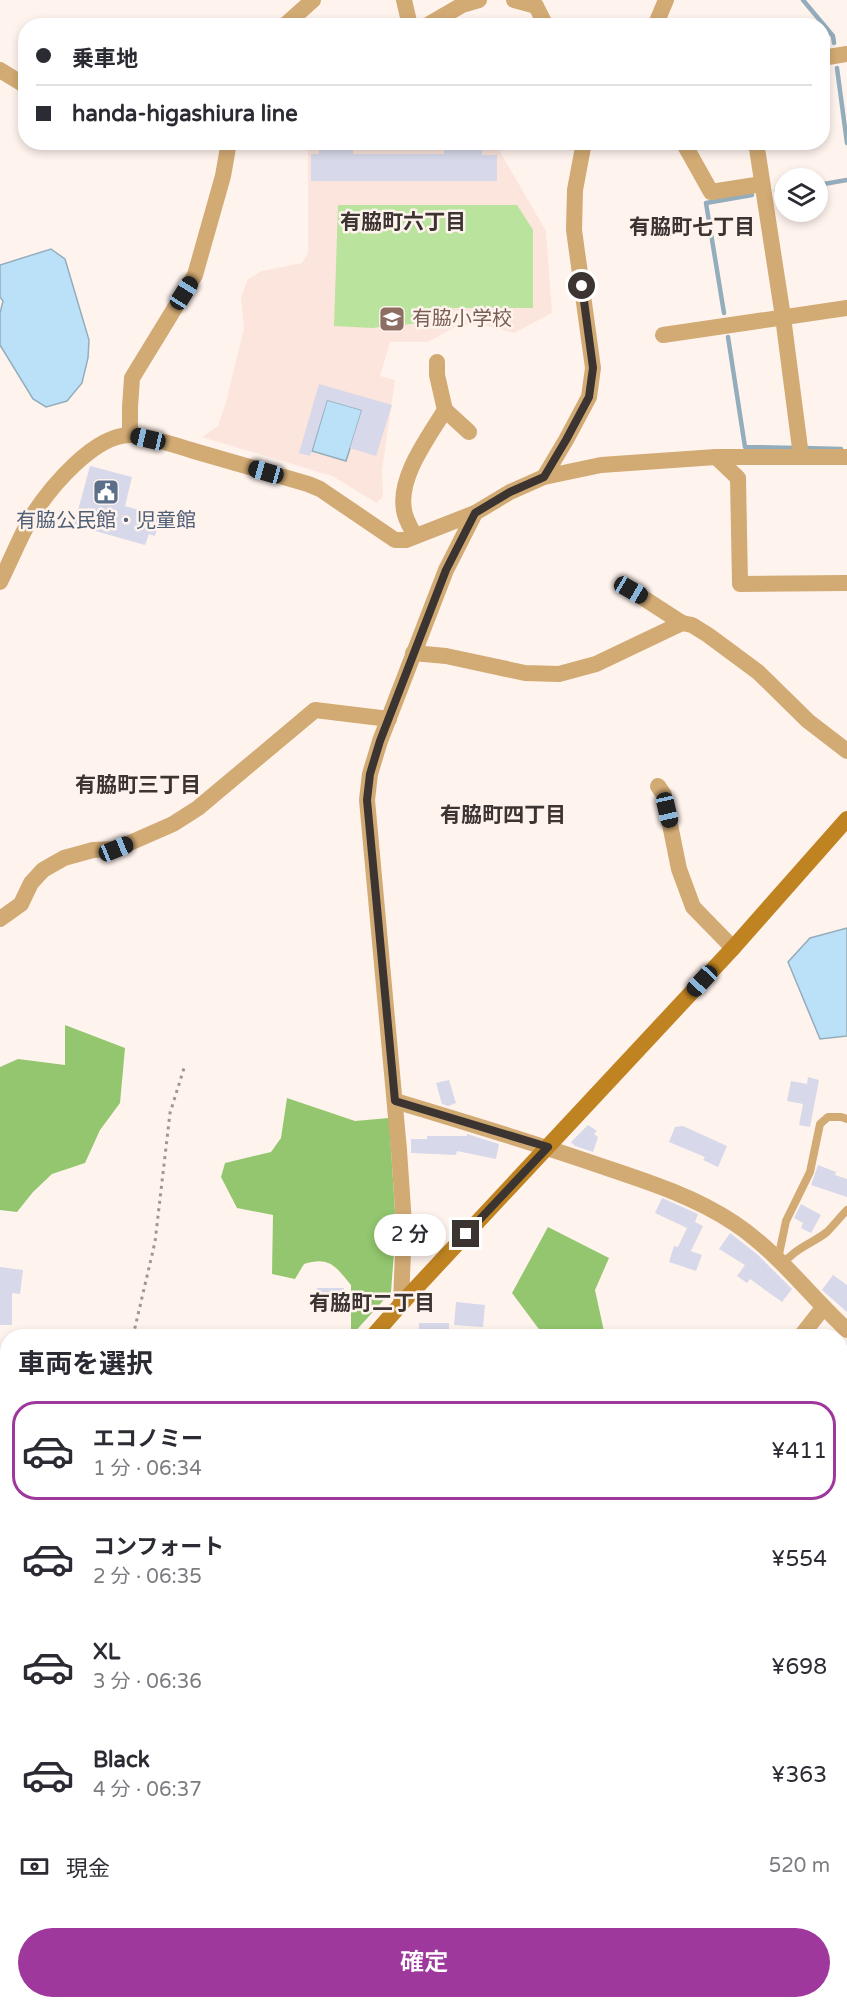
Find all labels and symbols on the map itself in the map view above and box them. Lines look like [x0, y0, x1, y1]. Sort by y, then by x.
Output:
district label: 有脇町六丁目 [340, 210, 466, 235]
district label: 有脇町七丁目 [629, 215, 755, 240]
route start [568, 272, 595, 299]
car [167, 273, 201, 313]
school or university icon: 有脇小学校 [377, 304, 407, 334]
place label: 有脇小学校 [412, 307, 512, 331]
car [128, 426, 168, 452]
car [246, 458, 286, 486]
public building icon: 有脇公民館・児童館 [91, 477, 121, 507]
place label: 有脇公民館・児童館 [16, 509, 196, 533]
car [611, 573, 651, 607]
district label: 有脇町三丁目 [75, 773, 201, 798]
car [654, 790, 680, 830]
district label: 有脇町四丁目 [440, 803, 566, 828]
car [96, 834, 136, 864]
car [683, 962, 721, 1000]
callout: 2 分 [373, 1213, 445, 1255]
route end [452, 1220, 479, 1247]
district label: 有脇町二丁目 [309, 1291, 435, 1316]

